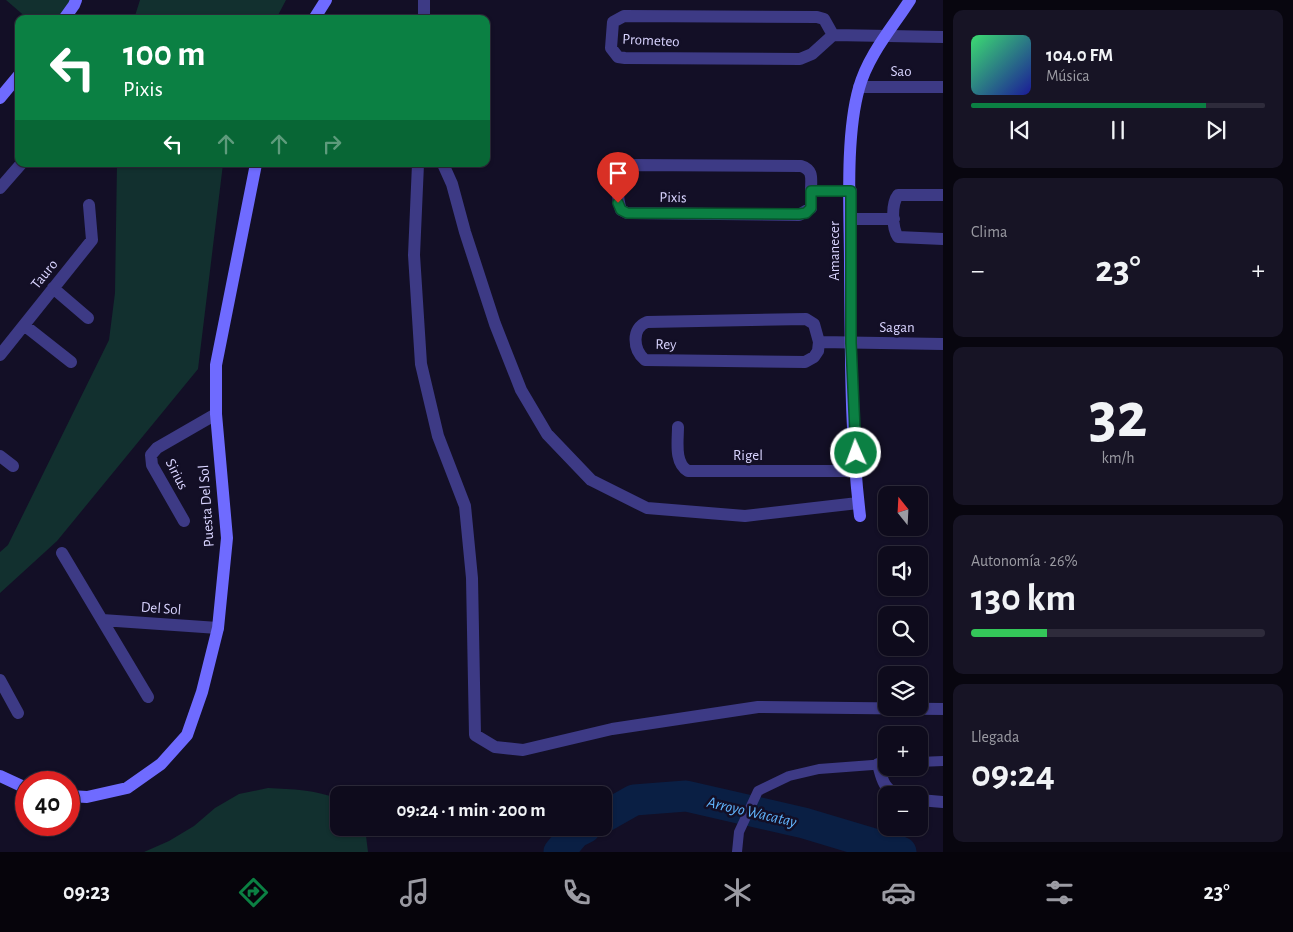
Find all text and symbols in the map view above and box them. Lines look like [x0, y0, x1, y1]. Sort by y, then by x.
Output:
street label: Prometeo [622, 32, 680, 49]
icon: left [40, 35, 105, 100]
text: 100 m [123, 37, 206, 72]
text: 104.0 FM [1046, 46, 1113, 65]
street label: Sao [890, 64, 912, 79]
text: Música [1046, 68, 1090, 84]
text: Pixis [123, 78, 163, 100]
icon: previous [1006, 116, 1034, 144]
icon: pause [1104, 116, 1132, 144]
icon: next [1202, 116, 1230, 144]
icon: left [159, 130, 187, 158]
icon: ahead [212, 130, 240, 158]
icon: ahead [265, 130, 293, 158]
icon: right [318, 130, 346, 158]
pin [597, 152, 639, 203]
icon: arrive [604, 159, 632, 187]
street label: Pixis [659, 190, 687, 205]
street label: Amanecer [827, 221, 842, 281]
text: Clima [971, 224, 1007, 240]
text: 23° [1095, 251, 1141, 289]
street label: Tauro [28, 257, 61, 292]
text: − [971, 257, 984, 285]
text: + [1252, 257, 1265, 285]
street label: Sagan [879, 320, 915, 335]
street label: Rey [655, 337, 677, 352]
text: 32 [1089, 384, 1147, 449]
position arrow [829, 426, 881, 478]
street label: Rigel [733, 448, 763, 463]
text: km/h [1101, 450, 1135, 466]
street label: Sirius [163, 456, 191, 492]
street label: Puesta Del Sol [196, 464, 217, 548]
north arrow [878, 486, 928, 536]
map controls [878, 486, 928, 836]
button: sound [878, 546, 928, 596]
text: Autonomía · 26% [971, 553, 1078, 569]
text: 130 km [971, 580, 1076, 618]
street label: Del Sol [140, 600, 182, 617]
button: search [878, 606, 928, 656]
button: layers [878, 666, 928, 716]
button: + [878, 726, 928, 776]
text: Llegada [971, 729, 1019, 745]
text: 09:24 [971, 756, 1055, 794]
speed limit sign: 40 [15, 771, 80, 836]
button: − [878, 786, 928, 836]
water label: Arroyo Wacatay [704, 794, 798, 830]
text: 09:24 · 1 min · 200 m [396, 801, 546, 820]
icon: directions [236, 875, 271, 910]
icon: music [397, 875, 432, 910]
icon: phone [559, 875, 594, 910]
icon: climate [720, 875, 755, 910]
icon: car [881, 875, 916, 910]
icon: filters [1042, 875, 1077, 910]
text: 09:23 [63, 881, 110, 903]
text: 23° [1204, 881, 1230, 903]

